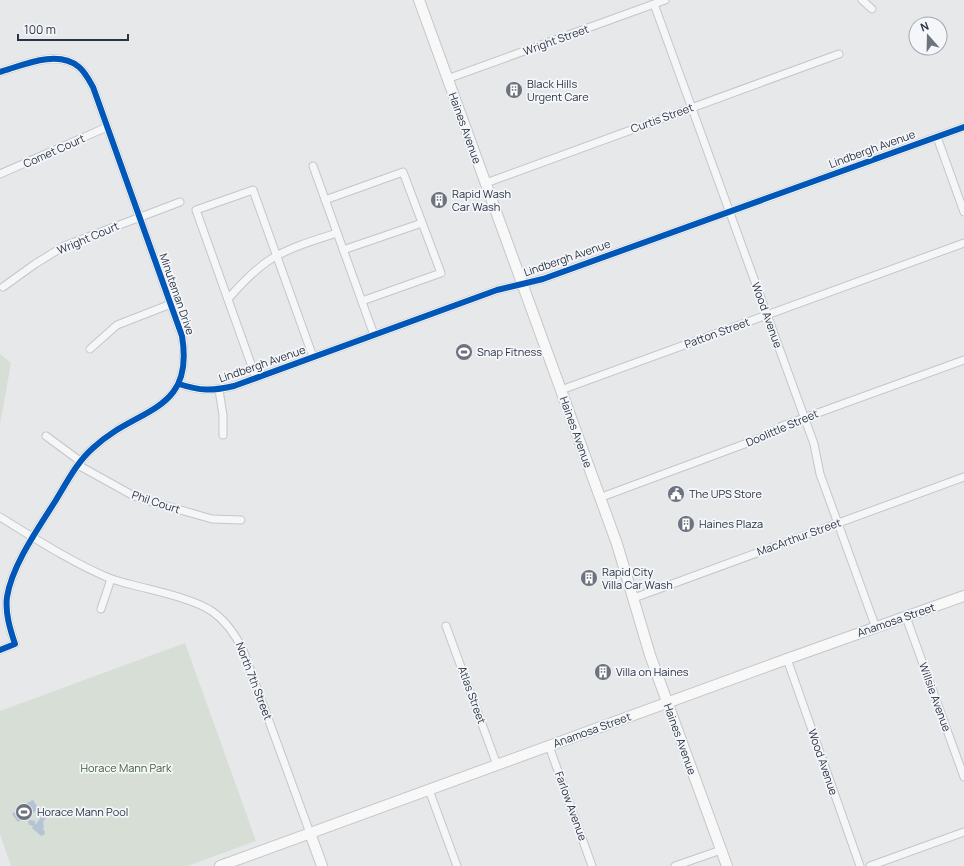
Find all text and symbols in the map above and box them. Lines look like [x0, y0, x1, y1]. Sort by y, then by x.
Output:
scale bar [18, 16, 128, 42]
north arrow [908, 16, 948, 56]
text: N [918, 18, 931, 35]
text: 100 m [24, 21, 56, 38]
street label: Wright Street [521, 21, 591, 58]
place label: Black Hills Urgent Care [527, 76, 589, 104]
building icon: Black Hills Urgent Care [504, 80, 524, 100]
street label: Haines Avenue [446, 90, 485, 166]
street label: Curtis Street [628, 99, 695, 136]
street label: Lindbergh Avenue [827, 126, 918, 171]
street label: Comet Court [21, 130, 87, 171]
place label: Rapid Wash Car Wash [452, 186, 511, 214]
building icon: Rapid Wash Car Wash [429, 190, 449, 210]
street label: Wright Court [55, 218, 121, 257]
street label: Lindbergh Avenue [521, 235, 613, 279]
street label: Minuteman Drive [157, 251, 199, 337]
street label: Wood Avenue [749, 280, 787, 350]
street label: Patton Street [682, 314, 751, 351]
street label: Lindbergh Avenue [216, 341, 308, 385]
sports icon: Snap Fitness [454, 342, 474, 362]
place label: Snap Fitness [477, 344, 542, 359]
street label: Haines Avenue [557, 394, 596, 470]
street label: Doolittle Street [743, 406, 820, 450]
public building icon: The UPS Store [666, 484, 686, 504]
place label: The UPS Store [689, 486, 762, 501]
street label: Phil Court [130, 487, 182, 516]
building icon: Haines Plaza [676, 514, 696, 534]
street label: MacArthur Street [755, 514, 843, 559]
place label: Haines Plaza [699, 516, 763, 531]
place label: Rapid City Villa Car Wash [602, 564, 673, 592]
building icon: Rapid City Villa Car Wash [579, 568, 599, 588]
street label: Anamosa Street [855, 599, 937, 640]
street label: North 7th Street [233, 640, 276, 722]
street label: Willsie Avenue [916, 660, 955, 734]
building icon: Villa on Haines [593, 662, 613, 682]
street label: Atlas Street [455, 664, 490, 726]
place label: Villa on Haines [616, 664, 689, 679]
street label: Haines Avenue [661, 701, 700, 777]
street label: Anamosa Street [551, 709, 633, 751]
street label: Wood Avenue [805, 727, 842, 797]
park label: Horace Mann Park [81, 760, 172, 775]
street label: Farlow Avenue [552, 769, 591, 843]
sports icon: Horace Mann Pool [14, 802, 34, 822]
place label: Horace Mann Pool [37, 804, 128, 819]

